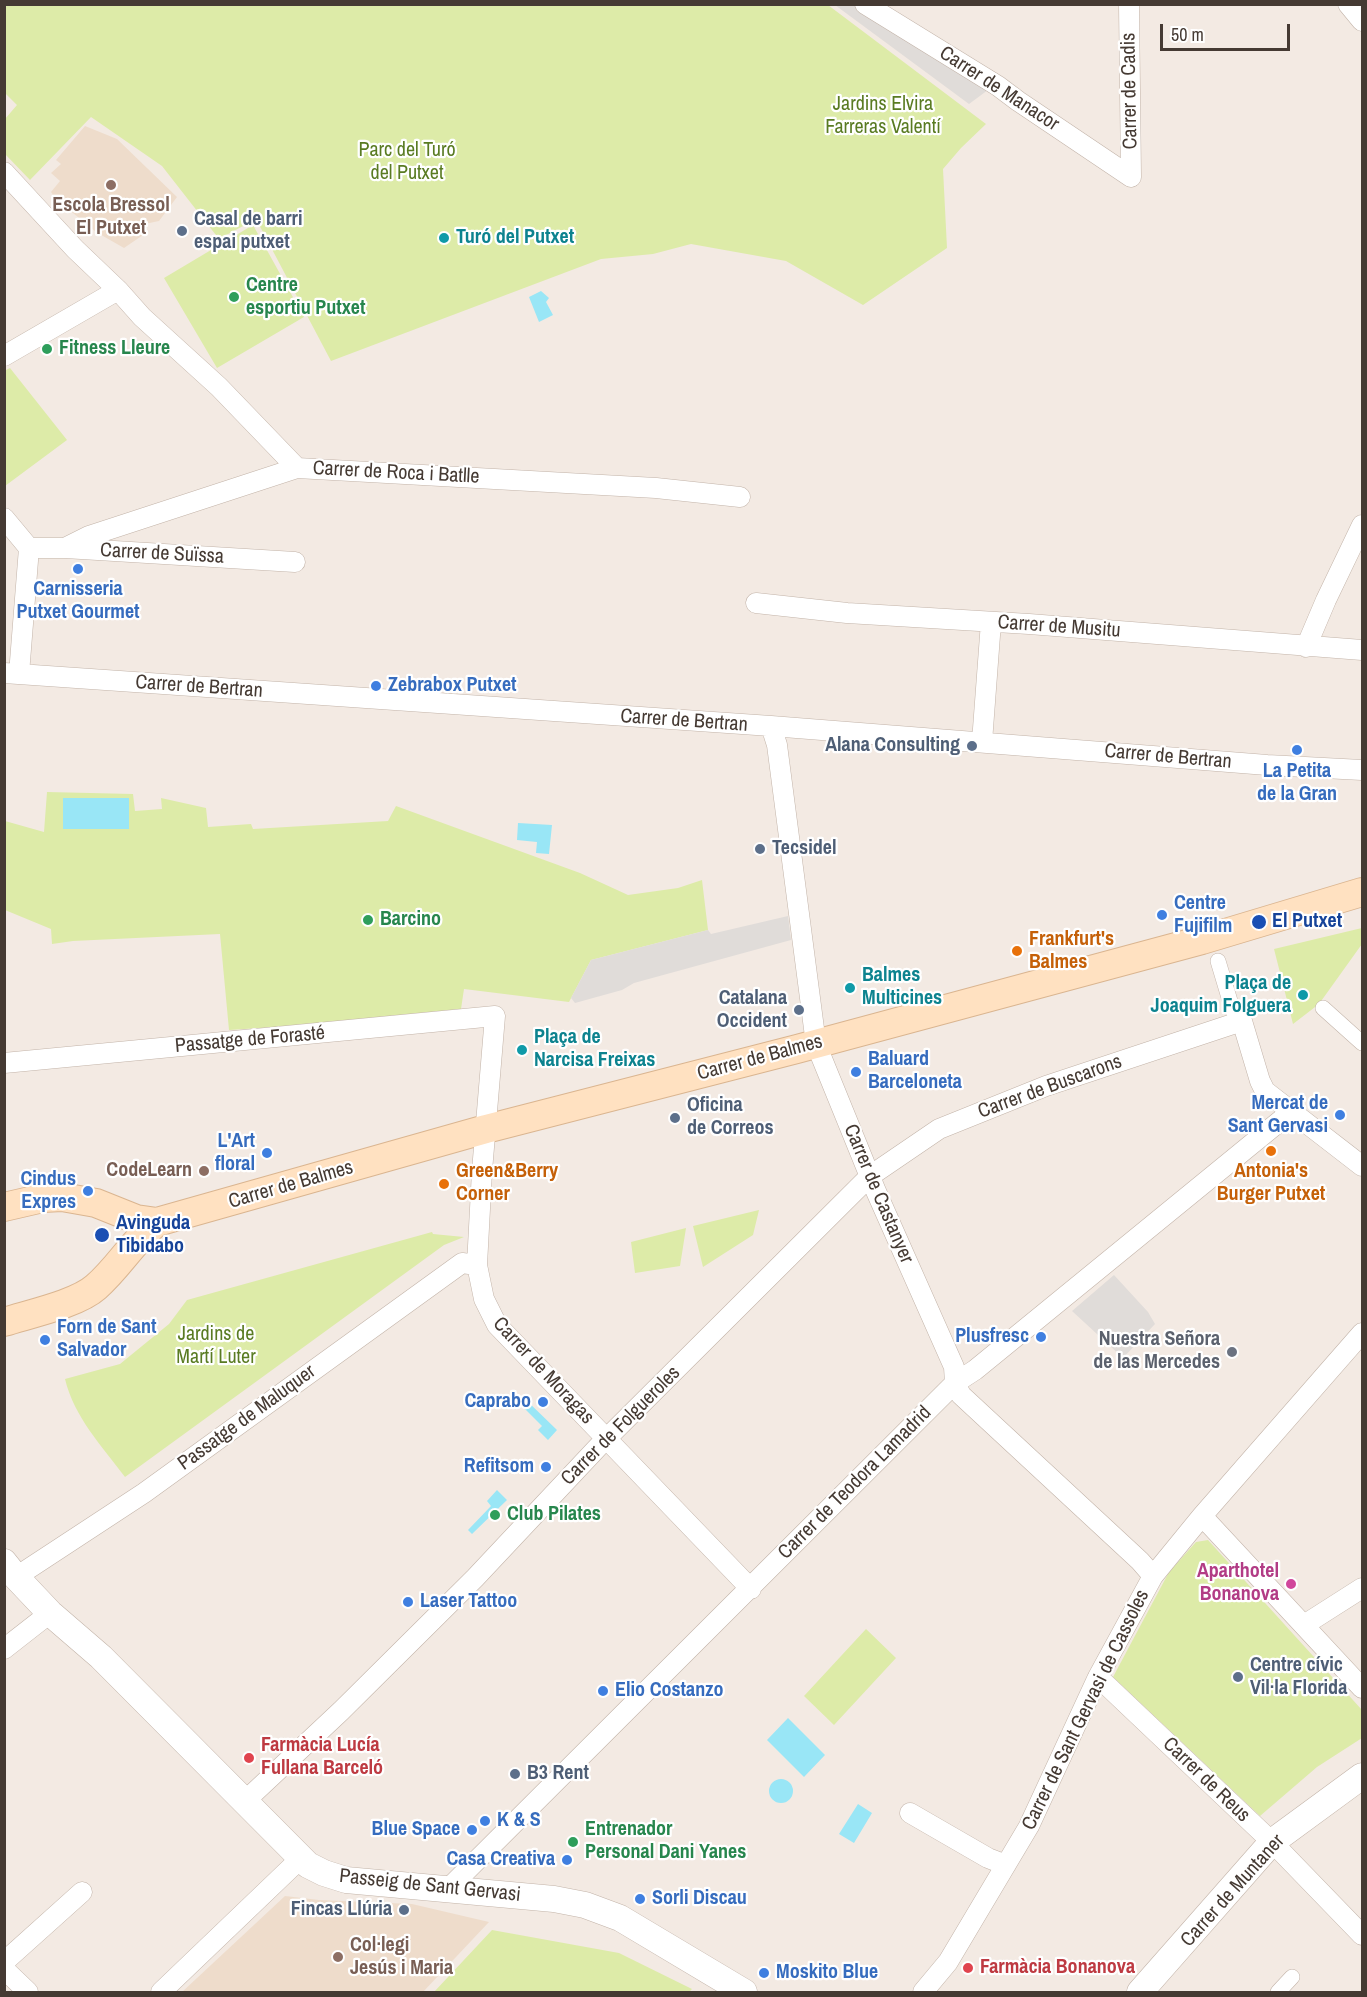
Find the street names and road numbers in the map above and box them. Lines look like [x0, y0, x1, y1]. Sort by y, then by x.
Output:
street label: Carrer de Cadis [1117, 32, 1143, 150]
street label: Carrer de Manacor [935, 41, 1063, 137]
street label: Carrer de Roca i Batlle [312, 457, 480, 489]
street label: Carrer de Suïssa [99, 539, 225, 569]
street label: Carrer de Musitu [997, 611, 1121, 643]
street label: Carrer de Bertran [135, 671, 263, 703]
street label: Carrer de Bertran [620, 705, 748, 737]
street label: Carrer de Bertran [1103, 739, 1233, 775]
street label: Passatge de Forasté [174, 1021, 326, 1059]
street label: Carrer de Balmes [695, 1030, 825, 1086]
street label: Carrer de Buscarons [975, 1050, 1125, 1124]
street label: Carrer de Castanyer [838, 1121, 918, 1267]
street label: Carrer de Balmes [226, 1156, 356, 1214]
street label: Carrer de Moragas [487, 1312, 599, 1430]
street label: Passatge de Maluquer [174, 1360, 320, 1476]
street label: Carrer de Folgueroles [556, 1361, 686, 1491]
street label: Carrer de Teodora Lamadrid [773, 1401, 937, 1565]
street label: Carrer de Sant Gervasi de Cassoles [1017, 1586, 1155, 1834]
street label: Carrer de Reus [1157, 1732, 1255, 1828]
street label: Carrer de Muntaner [1176, 1830, 1290, 1952]
street label: Passeig de Sant Gervasi [338, 1865, 522, 1907]

